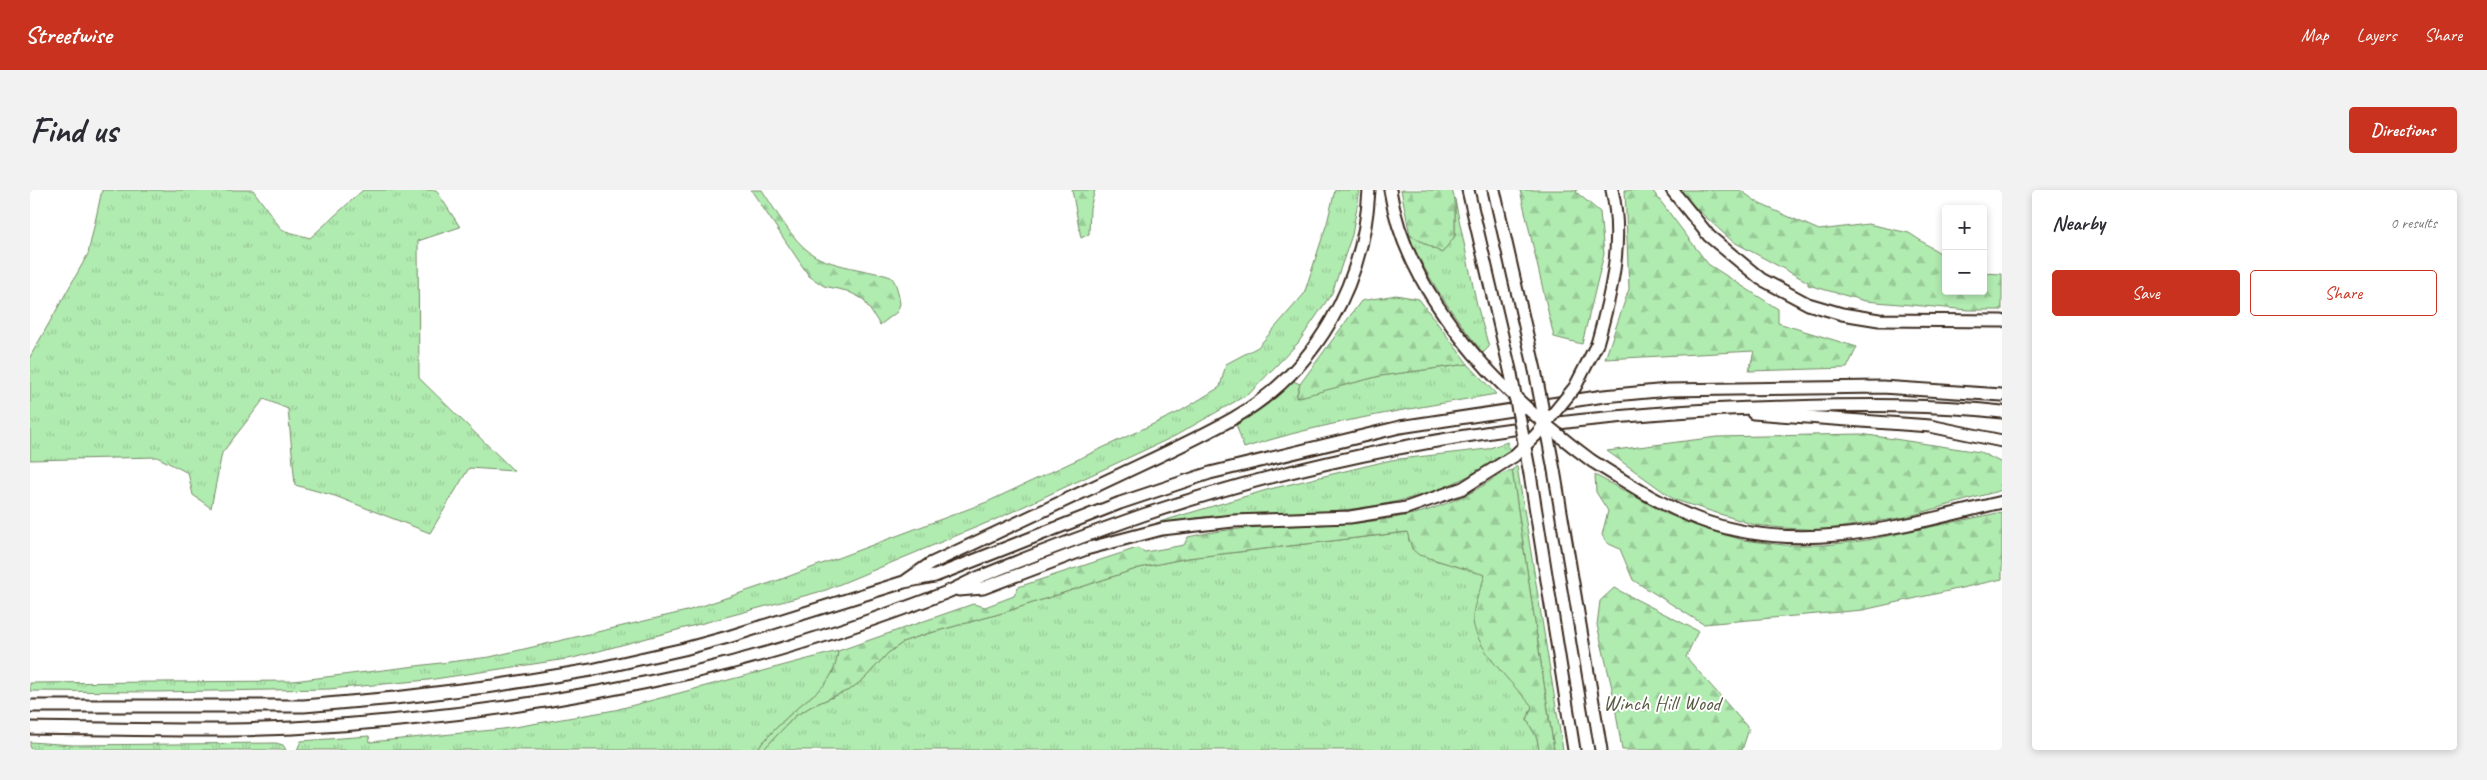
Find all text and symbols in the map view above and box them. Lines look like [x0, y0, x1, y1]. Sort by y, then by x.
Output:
text: Streetwise [25, 20, 111, 50]
text: Map [2301, 24, 2329, 46]
text: Layers [2357, 24, 2396, 46]
text: Share [2424, 24, 2462, 46]
button: Directions [2349, 107, 2457, 153]
text: Find us [30, 108, 117, 153]
map controls [1942, 205, 1987, 295]
button: + [1942, 205, 1987, 250]
text: Nearby [2052, 210, 2105, 236]
text: 0 results [2390, 213, 2437, 233]
button: − [1942, 250, 1987, 295]
button: Save [2052, 270, 2240, 316]
button: Share [2250, 270, 2437, 316]
park label: Winch Hill Wood [1603, 690, 1723, 716]

